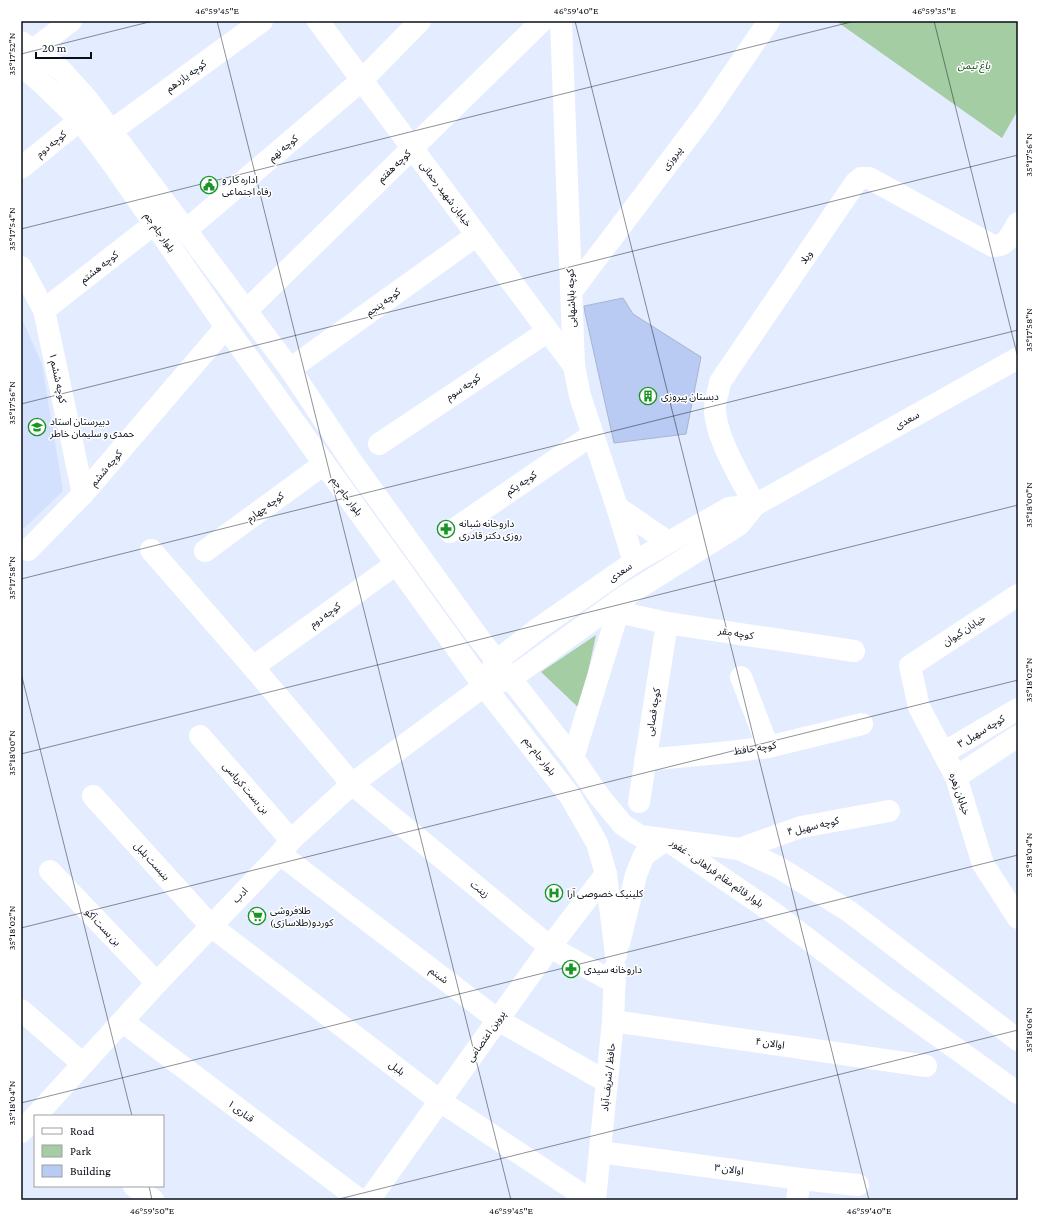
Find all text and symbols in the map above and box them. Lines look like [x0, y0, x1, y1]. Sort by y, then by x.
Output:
text: 46°59'45"E [195, 5, 240, 16]
text: 46°59'40"E [554, 5, 599, 16]
text: 46°59'35"E [912, 5, 957, 16]
text: 35°17'52"N [6, 32, 17, 75]
scale bar [36, 34, 91, 60]
text: 20 m [42, 41, 67, 55]
street label: کوچه یازدهم [164, 57, 210, 96]
park label: باغ تیمن [958, 60, 990, 73]
street label: کوچه دوم [34, 128, 71, 162]
street label: کوچه نهم [266, 132, 302, 165]
text: 35°17'56"N [1023, 133, 1034, 177]
street label: پیروزی [660, 144, 685, 173]
street label: کوچه هفتم [375, 147, 415, 186]
street label: خیابان شهید رحمانی [417, 159, 474, 229]
place label: اداره کار و رفاه اجتماعی [222, 174, 272, 198]
public building icon: اداره کار و رفاه اجتماعی [199, 175, 219, 195]
text: 35°17'54"N [6, 207, 17, 251]
street label: بلوار جام جم [140, 210, 178, 256]
street label: کوچه هشتم [78, 248, 122, 287]
street label: ویلا [798, 248, 815, 266]
street label: کوچه باباشهابی [564, 268, 579, 327]
street label: کوچه پنجم [364, 285, 404, 320]
text: 35°17'58"N [1023, 308, 1034, 352]
street label: کوچه ششم ۱ [45, 352, 69, 405]
street label: کوچه سوم [444, 371, 485, 405]
text: 35°17'56"N [6, 381, 17, 425]
building icon: دبستان پیروزی [638, 386, 658, 406]
place label: دبستان پیروزی [661, 391, 719, 403]
street label: سعدی [893, 409, 921, 431]
place label: دبیرستان استاد حمدی و سلیمان خاطر [49, 416, 134, 440]
school or university icon: دبیرستان استاد حمدی و سلیمان خاطر [27, 417, 47, 437]
street label: کوچه ششم [88, 447, 126, 489]
street label: کوچه یکم [503, 468, 540, 499]
street label: بلوار جام جم [327, 474, 365, 520]
text: 35°18'00"N [1023, 482, 1034, 528]
street label: کوچه چهارم [244, 489, 288, 527]
place label: داروخانه شبانه روزی دکتر قادری [459, 518, 522, 542]
pharmacy icon: داروخانه شبانه روزی دکتر قادری [436, 519, 456, 539]
text: 35°17'58"N [6, 556, 17, 600]
street label: سعدی [606, 560, 634, 584]
street label: کوچه دوم [307, 600, 345, 632]
street label: خیابان کیوان [941, 612, 988, 649]
street label: کوچه مقر [716, 625, 755, 642]
text: 35°18'02"N [1023, 657, 1034, 702]
street label: کوچه قصابی [644, 686, 663, 737]
street label: کوچه سهیل ۳ [955, 712, 1008, 750]
text: 35°18'00"N [6, 730, 17, 776]
street label: بلوار جام جم [519, 735, 558, 779]
street label: کوچه حافظ [733, 739, 778, 758]
street label: بن بست کرباسی [220, 760, 271, 817]
street label: خیابان زهره [947, 772, 972, 817]
street label: کوچه سهیل ۴ [786, 814, 841, 838]
text: 35°18'04"N [1023, 832, 1034, 877]
street label: بلوار قائم مقام فراهانی - غفور [666, 836, 766, 912]
street label: بنبست بلبل [132, 840, 172, 882]
street label: زینت [468, 878, 492, 901]
hospital icon: کلینیک خصوصی آرا [544, 883, 564, 903]
street label: ادب [230, 885, 250, 905]
place label: کلینیک خصوصی آرا [567, 888, 644, 900]
text: 35°18'02"N [6, 905, 17, 950]
place label: طلافروشی کوردو(طلاسازی) [270, 905, 334, 929]
street label: بن بست آکو [82, 906, 123, 949]
supermarket icon: طلافروشی کوردو(طلاسازی) [247, 906, 267, 926]
pharmacy icon: داروخانه سیدی [561, 959, 581, 979]
street label: شبنم [426, 964, 451, 987]
place label: داروخانه سیدی [584, 964, 642, 976]
text: 35°18'06"N [1023, 1007, 1034, 1053]
street label: پروین اعتصامی [464, 1008, 509, 1064]
street label: اوالان ۴ [754, 1035, 785, 1051]
street label: حافظ / شریف آباد [599, 1042, 618, 1112]
street label: بلبل [387, 1059, 407, 1078]
text: 35°18'04"N [6, 1080, 17, 1125]
street label: قناری ۱ [225, 1098, 257, 1125]
legend [34, 1115, 164, 1187]
text: Road [70, 1124, 95, 1138]
text: Park [70, 1144, 92, 1158]
street label: اوالان ۳ [713, 1161, 744, 1177]
text: Building [70, 1164, 111, 1178]
text: 46°59'50"E [130, 1205, 175, 1216]
text: 46°59'45"E [489, 1205, 534, 1216]
text: 46°59'40"E [847, 1205, 892, 1216]

